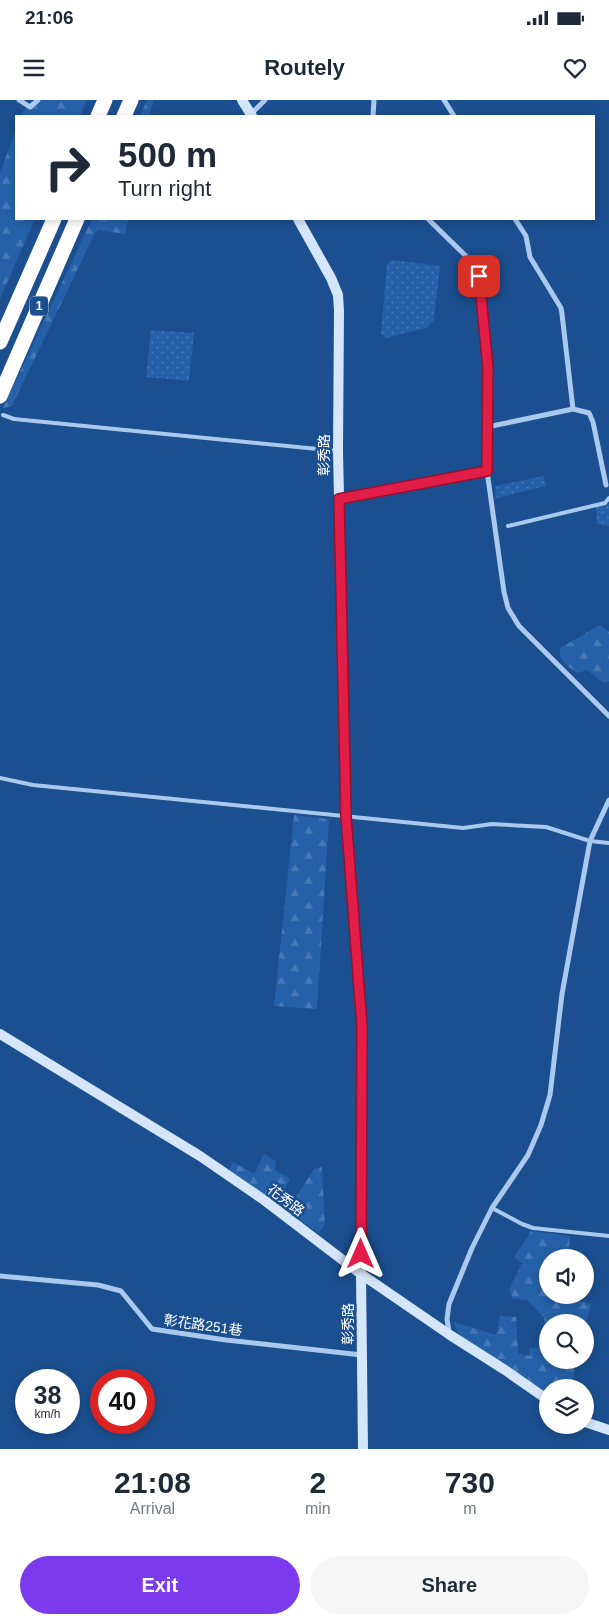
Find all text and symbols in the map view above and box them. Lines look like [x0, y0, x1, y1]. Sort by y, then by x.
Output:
text: 21:06 [25, 7, 74, 28]
icon: menu [20, 54, 48, 82]
icon: heart [561, 54, 589, 82]
text: Routely [264, 55, 345, 80]
icon: right [35, 135, 100, 200]
text: 500 m [118, 135, 217, 174]
text: Turn right [118, 176, 211, 201]
pin [458, 255, 500, 297]
icon: arrive [465, 262, 493, 290]
road number: 1 [30, 297, 48, 316]
street label: 彰秀路 [316, 434, 332, 476]
street label: 花秀路 [264, 1181, 308, 1219]
position arrow [334, 1227, 386, 1279]
map controls [539, 1249, 594, 1434]
button: sound [539, 1249, 594, 1304]
street label: 彰秀路 [340, 1303, 356, 1345]
street label: 彰花路251巷 [163, 1312, 243, 1338]
button: search [539, 1314, 594, 1369]
speed limit sign: 40 [90, 1369, 155, 1434]
button: layers [539, 1379, 594, 1434]
text: 38 [34, 1381, 61, 1409]
text: km/h [34, 1407, 61, 1421]
text: 21:08 [114, 1466, 191, 1499]
text: 2 [309, 1466, 326, 1499]
text: 730 [445, 1466, 495, 1499]
text: Arrival [130, 1500, 175, 1517]
text: min [305, 1500, 331, 1517]
text: m [463, 1500, 476, 1517]
button: Exit [20, 1556, 300, 1614]
button: Share [310, 1556, 589, 1614]

